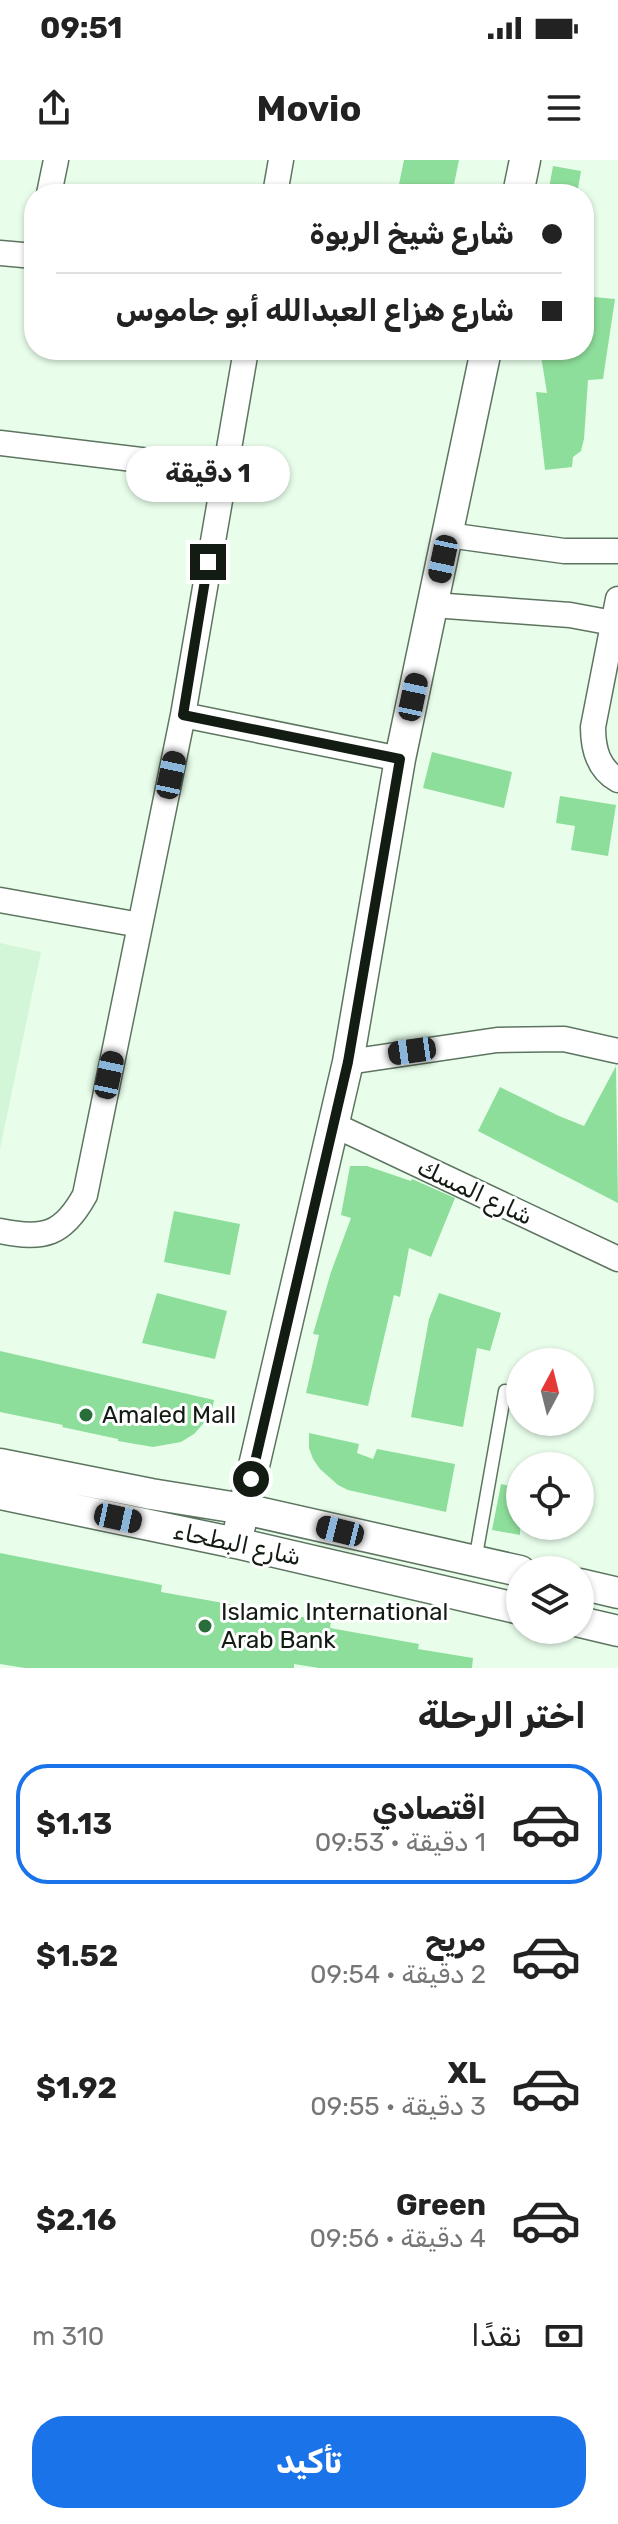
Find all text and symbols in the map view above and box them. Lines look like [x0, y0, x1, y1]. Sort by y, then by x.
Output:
text: 09:51 [40, 10, 122, 46]
icon: share [32, 86, 76, 130]
icon: menu [542, 86, 586, 130]
text: Movio [257, 87, 361, 130]
text: شارع شيخ الربوة [310, 216, 514, 252]
text: شارع هزاع العبدالله أبو جاموس [116, 293, 514, 329]
callout: 1 دقيقة [126, 446, 290, 502]
text: 1 دقيقة [165, 458, 251, 489]
car [426, 533, 460, 585]
route end [190, 544, 226, 580]
car [396, 671, 430, 723]
car [154, 749, 188, 801]
car [387, 1036, 437, 1066]
car [92, 1049, 126, 1101]
street label: شارع المسك [412, 1153, 537, 1233]
north arrow [506, 1348, 594, 1436]
map controls [506, 1348, 594, 1644]
place label: Amaled Mall [102, 1401, 236, 1429]
marker: Amaled Mall [77, 1406, 95, 1424]
button: locate [506, 1452, 594, 1540]
route start [233, 1461, 269, 1497]
car [92, 1501, 144, 1535]
car [314, 1514, 366, 1548]
street label: شارع البطحاء [170, 1517, 304, 1573]
button: layers [506, 1556, 594, 1644]
place label: Islamic International Arab Bank [221, 1598, 448, 1654]
marker: Islamic International Arab Bank [196, 1617, 214, 1635]
text: اختر الرحلة [418, 1694, 586, 1737]
icon: car [510, 1788, 582, 1860]
text: اقتصادي [372, 1791, 486, 1827]
text: $1.13 [36, 1806, 112, 1842]
text: 1 دقيقة · 09:53 [315, 1827, 486, 1858]
icon: car [510, 1920, 582, 1992]
text: مريح [425, 1923, 486, 1959]
text: $1.52 [36, 1938, 118, 1974]
text: 2 دقيقة · 09:54 [310, 1959, 486, 1990]
icon: car [510, 2052, 582, 2124]
text: XL [447, 2055, 486, 2091]
text: $1.92 [36, 2070, 117, 2106]
text: 3 دقيقة · 09:55 [310, 2091, 486, 2122]
icon: car [510, 2184, 582, 2256]
text: Green [396, 2187, 486, 2223]
text: $2.16 [36, 2202, 117, 2238]
text: 4 دقيقة · 09:56 [310, 2223, 486, 2254]
icon: cash [542, 2314, 586, 2358]
text: نقدًا [471, 2318, 522, 2354]
text: 310 m [32, 2321, 104, 2352]
button: تأكيد [32, 2416, 586, 2508]

